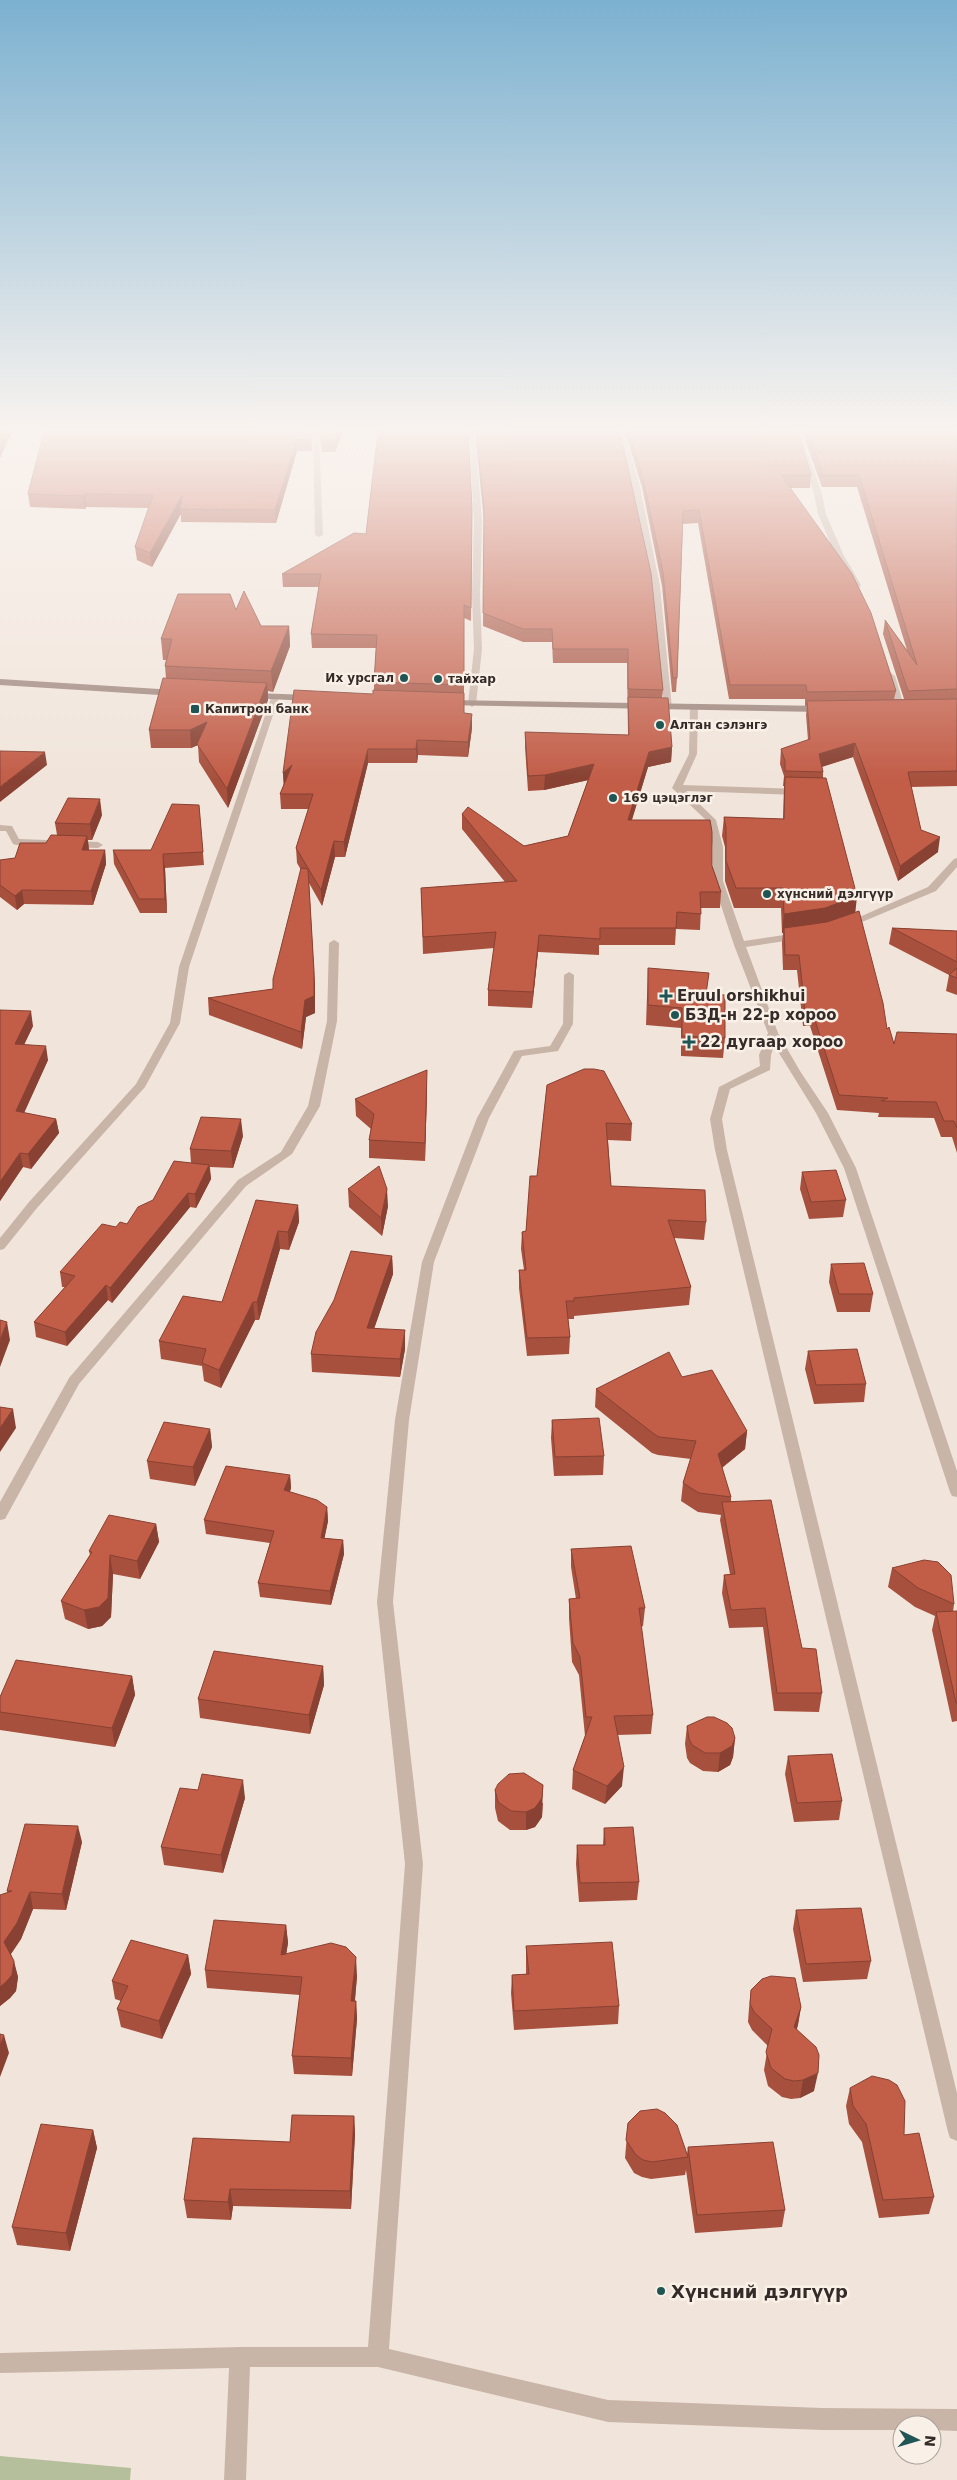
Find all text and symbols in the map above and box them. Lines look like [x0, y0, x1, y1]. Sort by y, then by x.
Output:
place label: Их урсгал [325, 671, 394, 685]
marker: Их урсгал [398, 672, 410, 684]
place label: тайхар [448, 672, 496, 686]
marker: тайхар [432, 673, 444, 685]
place label: Капитрон банк [205, 702, 309, 716]
marker: Капитрон банк [189, 703, 201, 715]
place label: Алтан сэлэнгэ [670, 718, 767, 732]
marker: Алтан сэлэнгэ [654, 719, 666, 731]
place label: 169 цэцэглэг [623, 791, 713, 805]
marker: 169 цэцэглэг [607, 792, 619, 804]
place label: хүнсний дэлгүүр [777, 887, 894, 901]
marker: хүнсний дэлгүүр [761, 888, 773, 900]
place label: Eruul orshikhui [677, 987, 805, 1005]
marker: Eruul orshikhui [659, 989, 673, 1003]
place label: БЗД-н 22-р хороо [685, 1006, 837, 1024]
marker: БЗД-н 22-р хороо [669, 1009, 681, 1021]
place label: 22 дугаар хороо [700, 1033, 843, 1051]
marker: 22 дугаар хороо [682, 1035, 696, 1049]
place label: Хүнсний дэлгүүр [671, 2281, 848, 2302]
marker: Хүнсний дэлгүүр [655, 2285, 667, 2297]
north arrow [892, 2415, 942, 2465]
text: N [921, 2435, 938, 2448]

